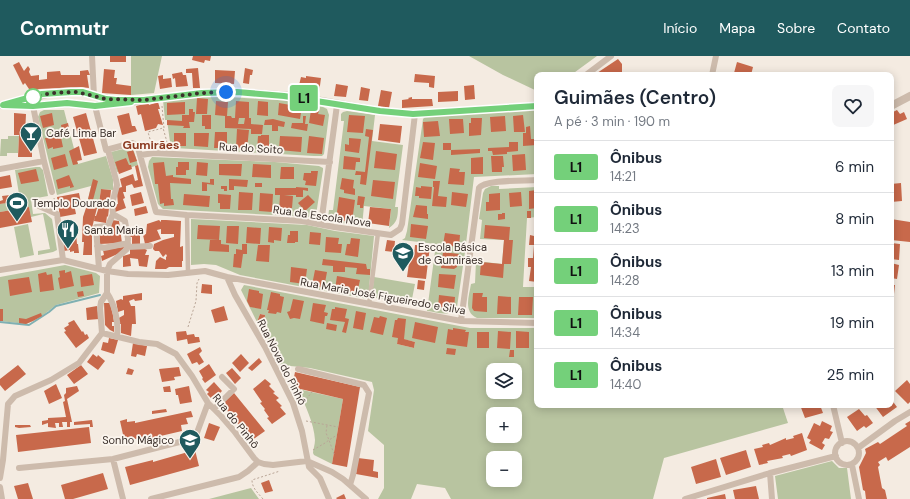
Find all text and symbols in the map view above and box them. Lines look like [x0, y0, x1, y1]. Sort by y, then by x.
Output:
text: Commutr [20, 16, 109, 41]
text: Início [663, 19, 697, 37]
text: Mapa [719, 19, 755, 37]
text: Sobre [777, 19, 815, 37]
text: Contato [837, 19, 890, 37]
your location [216, 82, 236, 102]
line badge: L1 [286, 85, 322, 111]
text: Guimães (Centro) [554, 85, 716, 110]
button: heart [832, 85, 874, 127]
unlabelled marker [24, 88, 42, 106]
text: L1 [298, 89, 310, 107]
text: A pé · 3 min · 190 m [554, 113, 670, 130]
bar icon: Café Lima Bar [18, 120, 44, 153]
place label: Café Lima Bar [46, 126, 116, 140]
district label: Gumirães [123, 137, 179, 153]
street label: Rua do Soito [219, 139, 283, 157]
text: Ônibus [610, 148, 662, 168]
text: 6 min [835, 157, 874, 177]
text: L1 [570, 158, 582, 176]
text: 14:21 [610, 168, 636, 185]
sports icon: Templo Dourado [4, 190, 30, 223]
place label: Templo Dourado [32, 196, 116, 210]
text: Ônibus [610, 200, 662, 220]
street label: Rua da Escola Nova [272, 202, 372, 230]
text: 8 min [835, 209, 874, 229]
text: L1 [570, 210, 582, 228]
restaurant icon: Santa Maria [55, 217, 81, 250]
text: 14:23 [610, 220, 640, 237]
place label: Santa Maria [84, 223, 144, 237]
school or university icon: Escola Básica de Gumirães [390, 240, 416, 273]
place label: Escola Básica de Gumirães [418, 240, 487, 267]
text: Ônibus [610, 252, 662, 272]
text: 13 min [831, 261, 874, 281]
text: L1 [570, 262, 582, 280]
text: 14:28 [610, 272, 640, 289]
street label: Rua Maria José Figueiredo e Silva [299, 275, 467, 317]
text: Ônibus [610, 304, 662, 324]
text: 19 min [830, 313, 874, 333]
text: L1 [570, 314, 582, 332]
street label: Rua Nova do Pinhô [254, 317, 310, 407]
text: 14:34 [610, 324, 640, 341]
text: Ônibus [610, 356, 662, 376]
map controls [486, 363, 522, 487]
button: layers [486, 363, 522, 399]
text: 25 min [827, 365, 874, 385]
text: L1 [570, 366, 582, 384]
text: 14:40 [610, 376, 641, 393]
street label: Rua do Pinhô [210, 391, 262, 451]
button: + [486, 407, 522, 443]
school or university icon: Sonho Mágico [177, 427, 203, 460]
place label: Sonho Mágico [102, 433, 174, 447]
button: − [486, 451, 522, 487]

